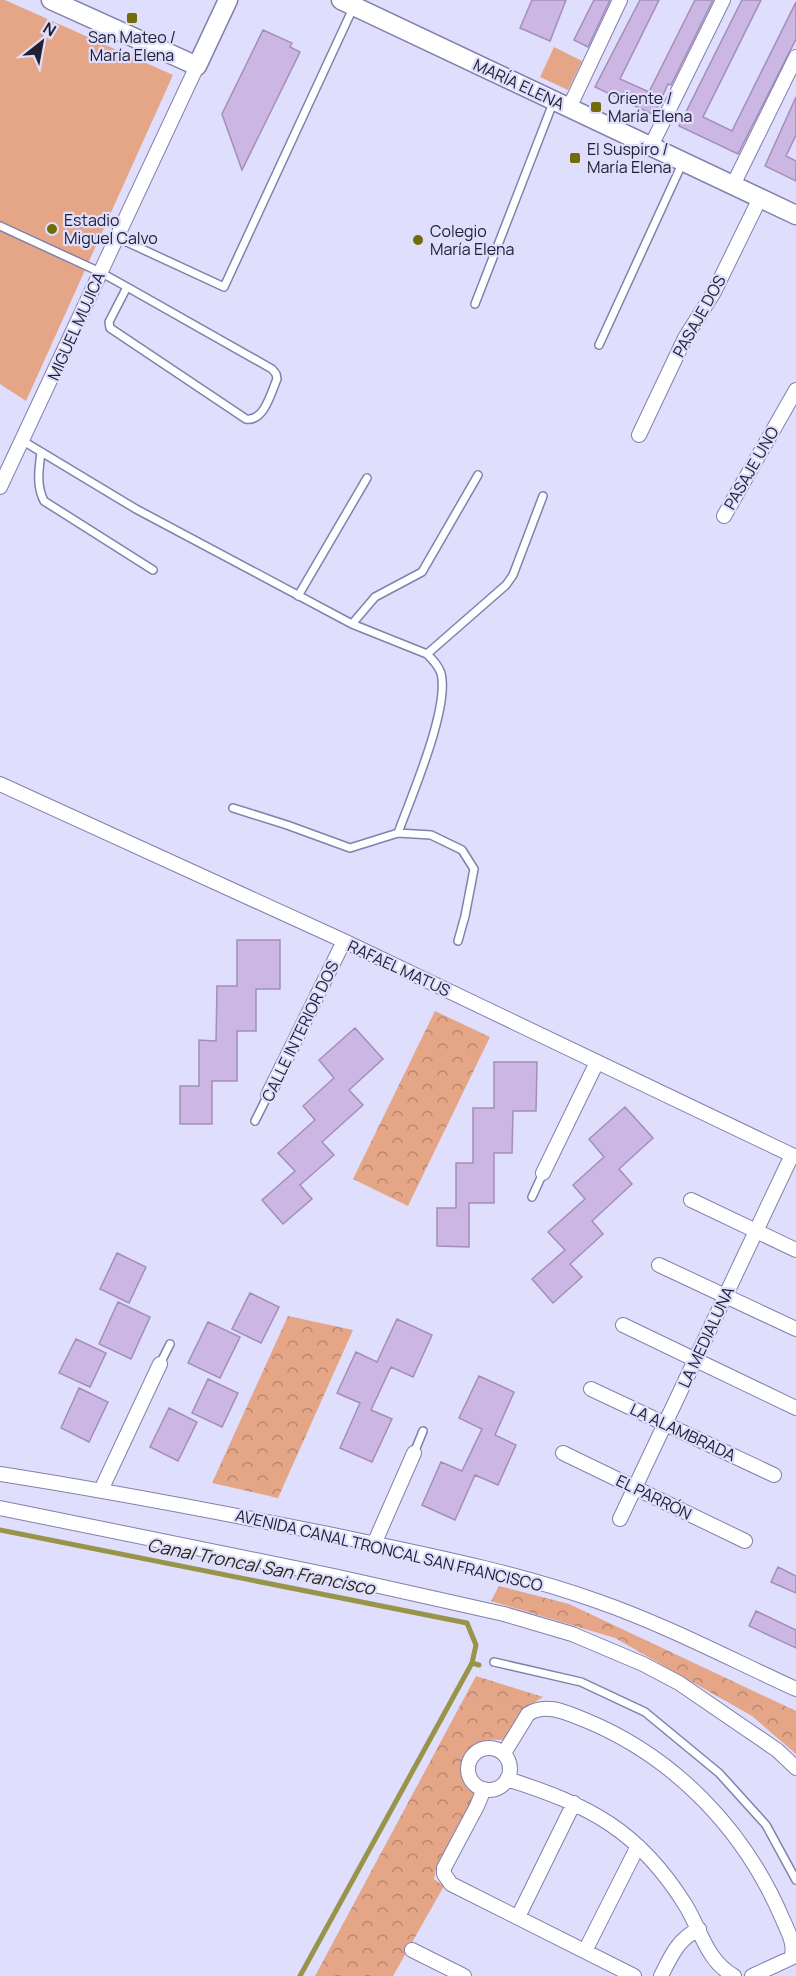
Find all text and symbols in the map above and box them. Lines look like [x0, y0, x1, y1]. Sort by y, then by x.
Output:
marker: San Mateo / María Elena [125, 11, 139, 25]
north arrow [12, 12, 72, 72]
text: N [39, 17, 60, 42]
place label: San Mateo / María Elena [88, 26, 176, 66]
street label: MARÍA ELENA [470, 53, 568, 115]
place label: Oriente / María Elena [608, 87, 692, 127]
marker: Oriente / María Elena [589, 100, 603, 114]
place label: El Suspiro / María Elena [587, 138, 671, 178]
marker: El Suspiro / María Elena [568, 151, 582, 165]
place label: Estadio Miguel Calvo [64, 209, 158, 249]
place label: Colegio María Elena [430, 220, 514, 260]
marker: Estadio Miguel Calvo [45, 222, 59, 236]
marker: Colegio María Elena [411, 233, 425, 247]
street label: MIGUEL MUJICA [42, 268, 110, 384]
street label: PASAJE DOS [667, 271, 731, 361]
street label: PASAJE UNO [718, 422, 784, 513]
street label: RAFAEL MATUS [344, 935, 454, 1001]
street label: CALLE INTERIOR DOS [256, 957, 344, 1105]
street label: LA MEDIALUNA [673, 1283, 739, 1391]
street label: LA ALAMBRADA [627, 1398, 739, 1466]
street label: EL PARRÓN [613, 1469, 695, 1525]
street label: AVENIDA CANAL TRONCAL SAN FRANCISCO [233, 1504, 545, 1596]
water label: Canal Troncal San Francisco [145, 1532, 378, 1600]

